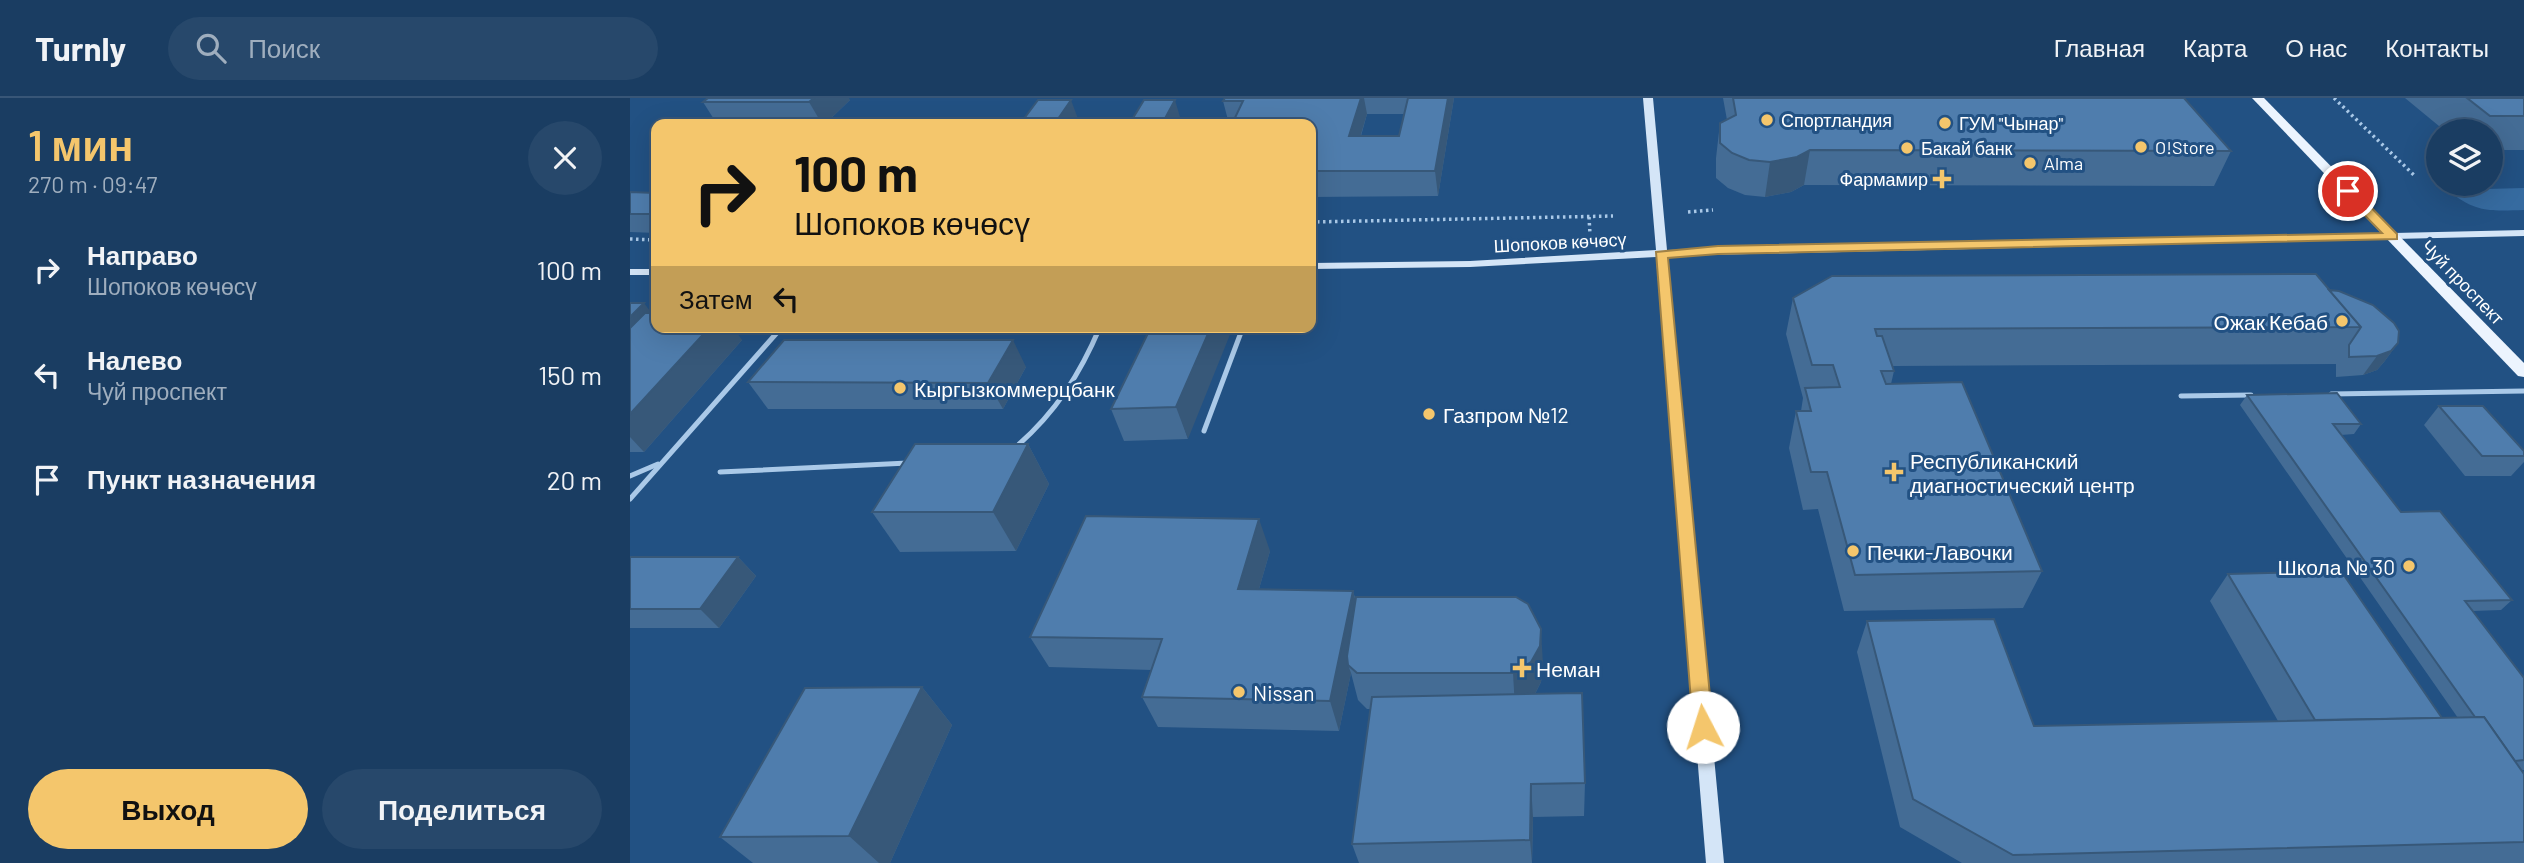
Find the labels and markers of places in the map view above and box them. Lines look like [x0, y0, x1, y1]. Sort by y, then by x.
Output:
place label: Спортландия [1781, 109, 1892, 131]
marker: Спортландия [1759, 112, 1775, 128]
place label: ГУМ "Чынар" [1959, 112, 2063, 134]
marker: ГУМ "Чынар" [1937, 115, 1953, 131]
place label: O!Store [2155, 136, 2215, 158]
place label: Бакай банк [1921, 137, 2013, 159]
marker: O!Store [2133, 139, 2149, 155]
marker: Бакай банк [1899, 140, 1915, 156]
place label: Alma [2044, 152, 2083, 174]
marker: Alma [2022, 155, 2038, 171]
pin [2318, 161, 2378, 221]
place label: Фармамир [1839, 168, 1928, 190]
marker: Фармамир [1934, 171, 1950, 187]
place label: Ожак Кебаб [2214, 309, 2328, 334]
marker: Ожак Кебаб [2334, 313, 2350, 329]
place label: Кыргызкоммерцбанк [914, 376, 1116, 401]
marker: Кыргызкоммерцбанк [892, 380, 908, 396]
place label: Газпром №12 [1443, 402, 1569, 427]
marker: Газпром №12 [1421, 406, 1437, 422]
place label: Республиканский диагностический центр [1910, 448, 2135, 497]
marker: Республиканский диагностический центр [1884, 462, 1904, 482]
place label: Печки-Лавочки [1867, 539, 2013, 564]
marker: Печки-Лавочки [1845, 543, 1861, 559]
place label: Школа № 30 [2278, 554, 2395, 579]
marker: Школа № 30 [2401, 558, 2417, 574]
place label: Неман [1536, 656, 1601, 681]
marker: Неман [1514, 660, 1530, 676]
place label: Nissan [1253, 680, 1315, 705]
marker: Nissan [1231, 684, 1247, 700]

